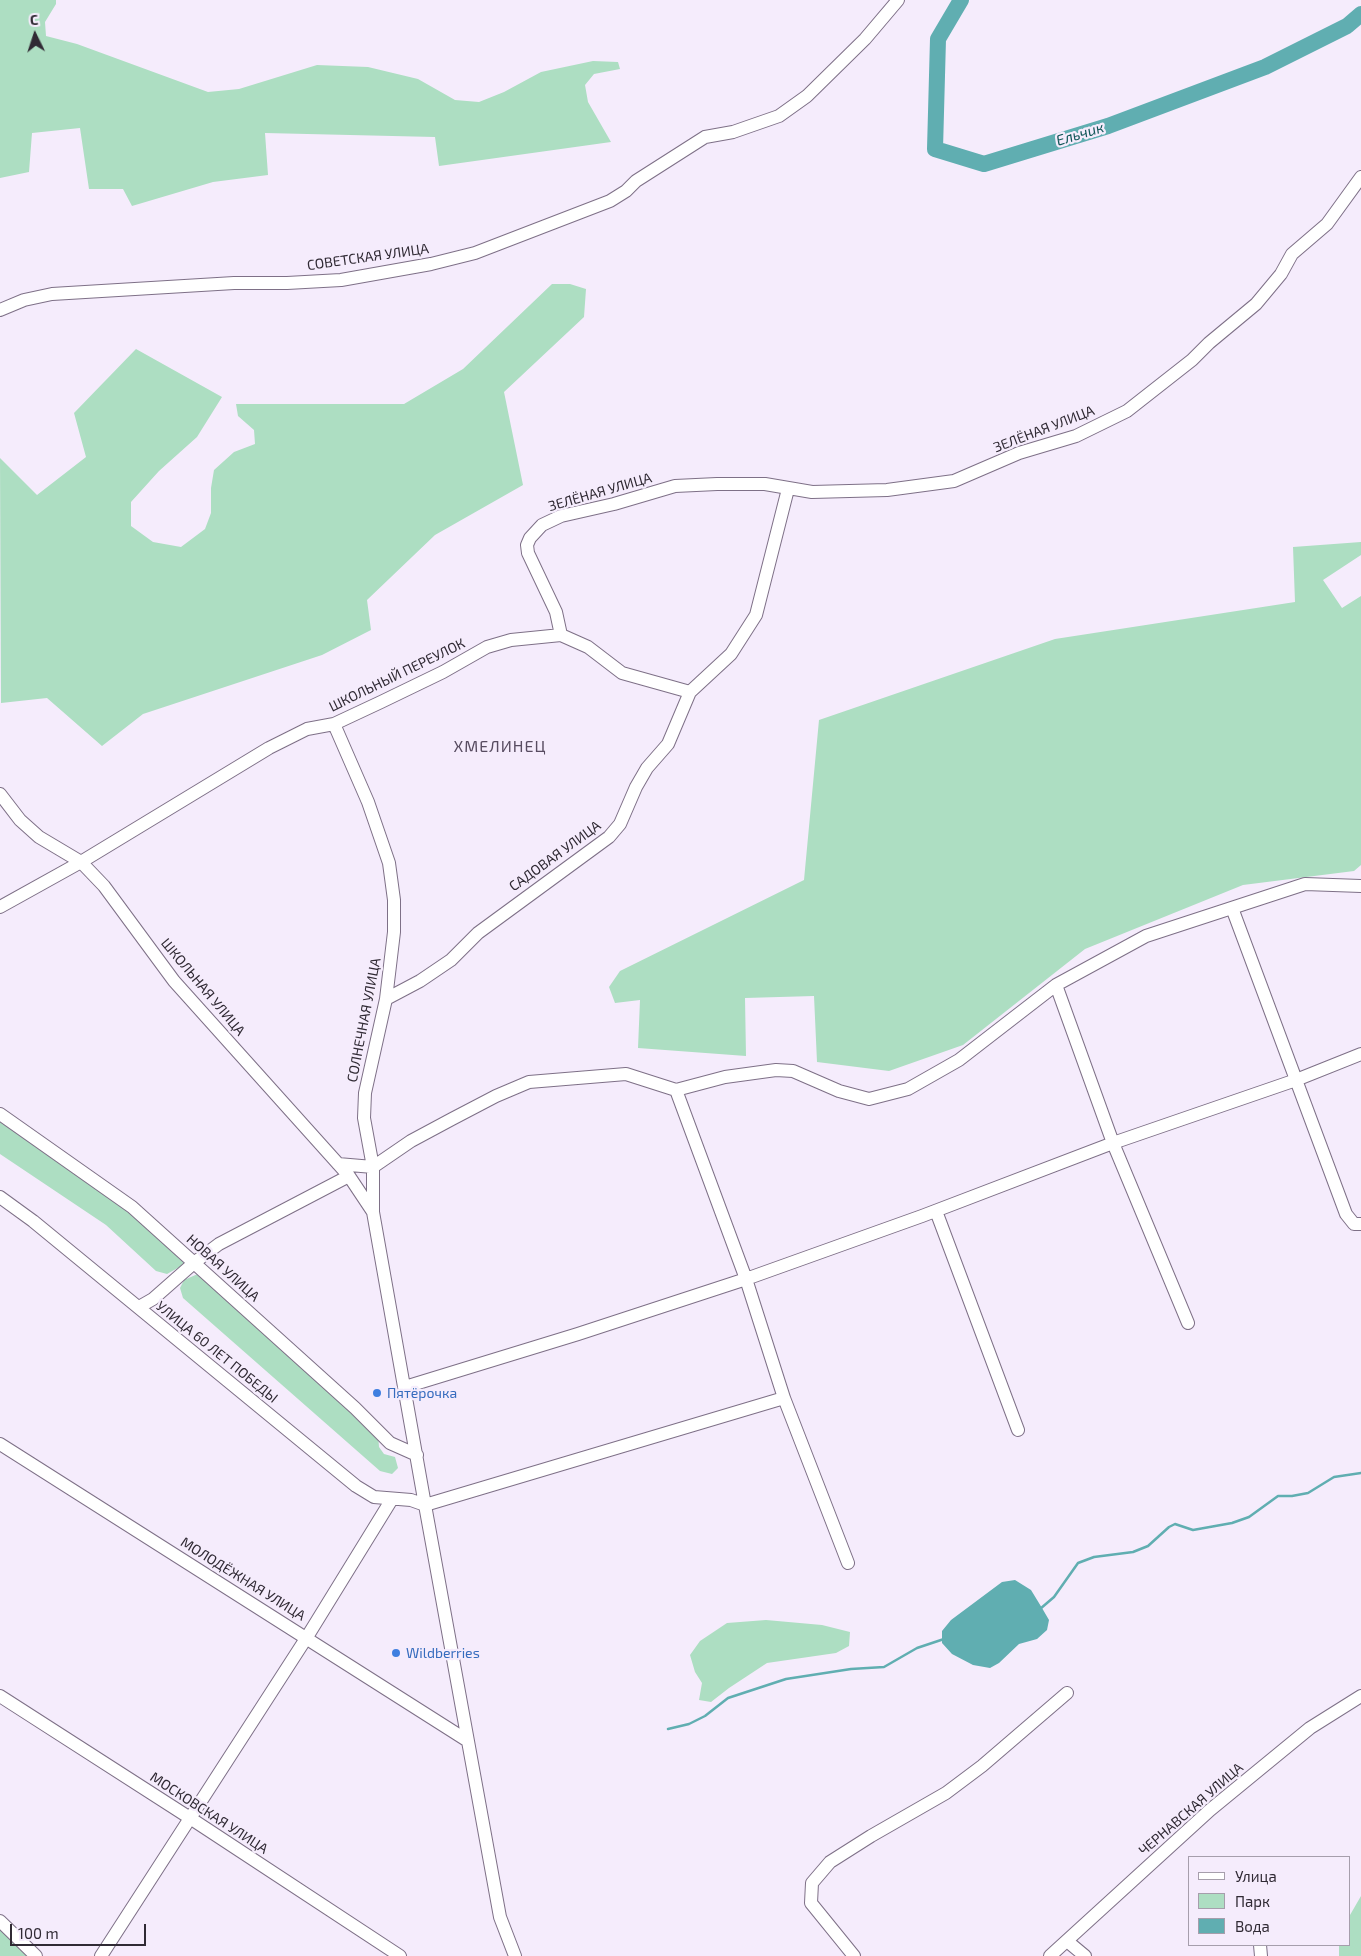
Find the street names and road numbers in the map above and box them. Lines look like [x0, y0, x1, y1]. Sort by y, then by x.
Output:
street label: СОВЕТСКАЯ УЛИЦА [306, 240, 430, 274]
street label: ЗЕЛЁНАЯ УЛИЦА [991, 402, 1097, 456]
street label: ЗЕЛЁНАЯ УЛИЦА [546, 469, 654, 515]
street label: ШКОЛЬНЫЙ ПЕРЕУЛОК [326, 635, 468, 715]
street label: САДОВАЯ УЛИЦА [506, 817, 604, 895]
street label: ШКОЛЬНАЯ УЛИЦА [157, 935, 249, 1039]
street label: СОЛНЕЧНАЯ УЛИЦА [344, 956, 384, 1084]
street label: НОВАЯ УЛИЦА [183, 1231, 263, 1305]
street label: УЛИЦА 60 ЛЕТ ПОБЕДЫ [153, 1298, 281, 1406]
street label: МОЛОДЁЖНАЯ УЛИЦА [177, 1534, 309, 1624]
street label: ЧЕРНАВСКАЯ УЛИЦА [1135, 1759, 1247, 1859]
street label: МОСКОВСКАЯ УЛИЦА [147, 1769, 271, 1857]

